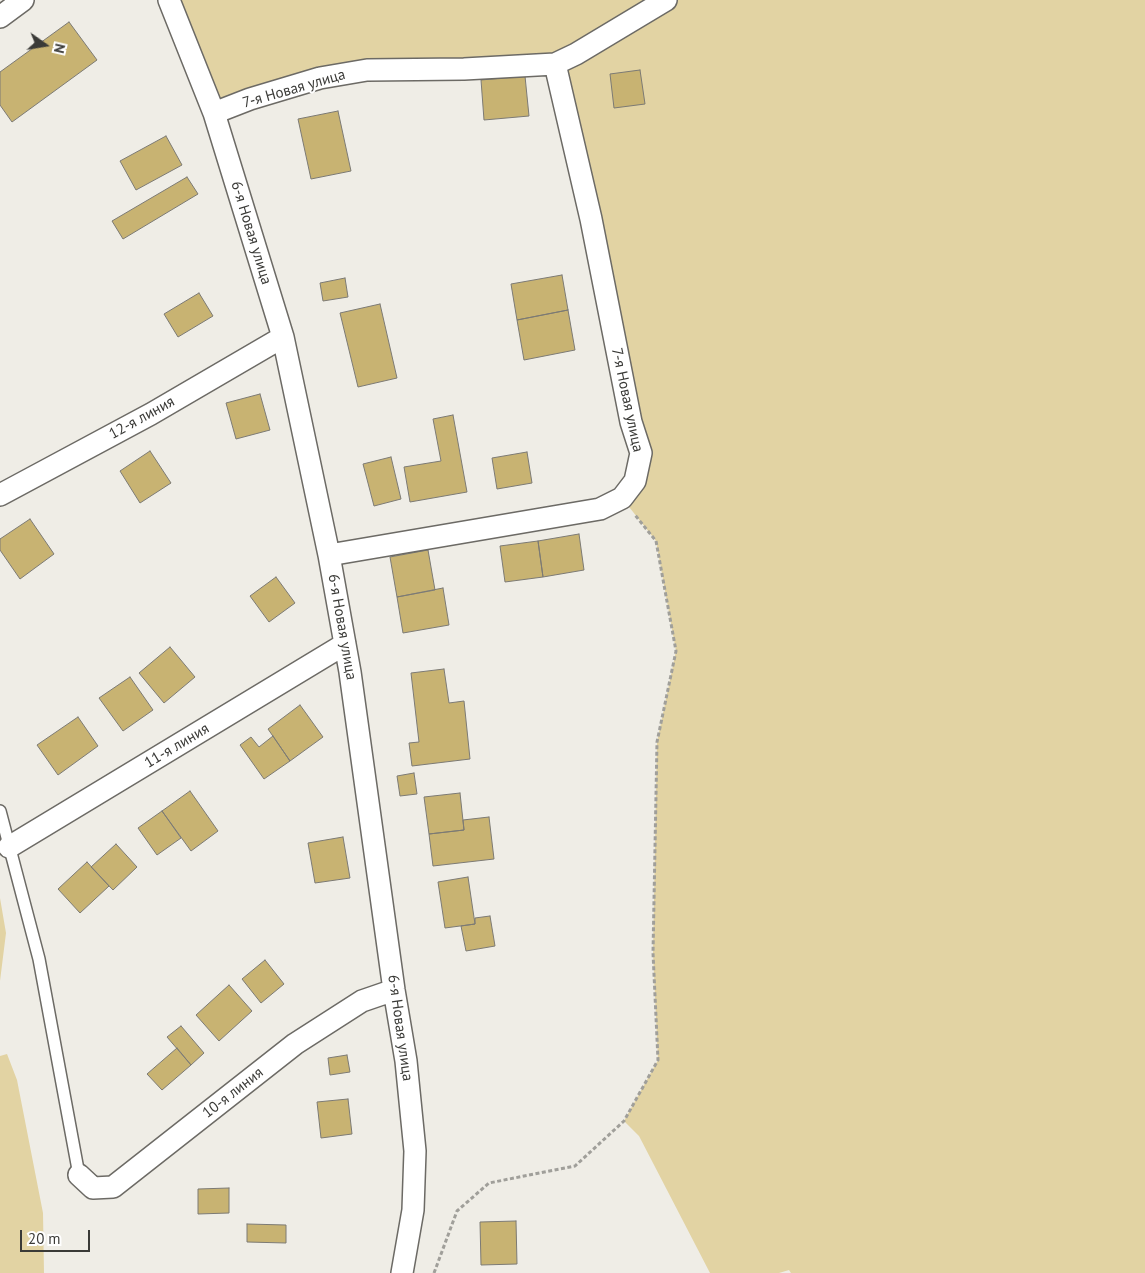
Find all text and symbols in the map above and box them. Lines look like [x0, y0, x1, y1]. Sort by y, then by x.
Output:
north arrow [20, 20, 70, 70]
text: N [50, 42, 69, 55]
street label: 7-я Новая улица [241, 66, 347, 112]
street label: 6-я Новая улица [227, 179, 275, 287]
street label: 7-я Новая улица [607, 346, 647, 454]
street label: 12-я линия [106, 393, 178, 443]
street label: 6-я Новая улица [324, 573, 360, 681]
street label: 11-я линия [141, 720, 213, 772]
street label: 6-я Новая улица [384, 974, 416, 1082]
street label: 10-я линия [199, 1064, 267, 1122]
scale bar [22, 1220, 92, 1252]
text: 20 m [28, 1229, 61, 1248]

